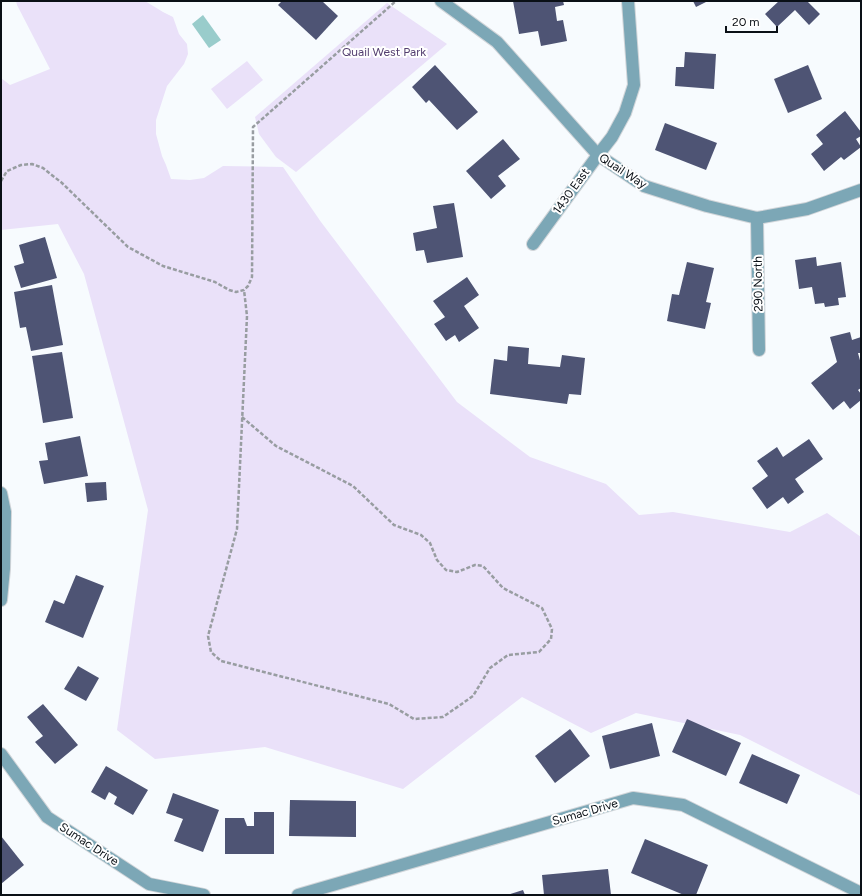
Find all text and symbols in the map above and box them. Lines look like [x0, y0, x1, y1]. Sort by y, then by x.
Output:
scale bar [726, 8, 777, 34]
text: 20 m [732, 15, 760, 29]
park label: Quail West Park [342, 45, 426, 59]
street label: Quail Way [597, 150, 650, 192]
street label: 1430 East [550, 165, 592, 217]
street label: 290 North [751, 256, 765, 312]
street label: Sumac Drive [551, 796, 620, 828]
street label: Sumac Drive [57, 820, 122, 869]

